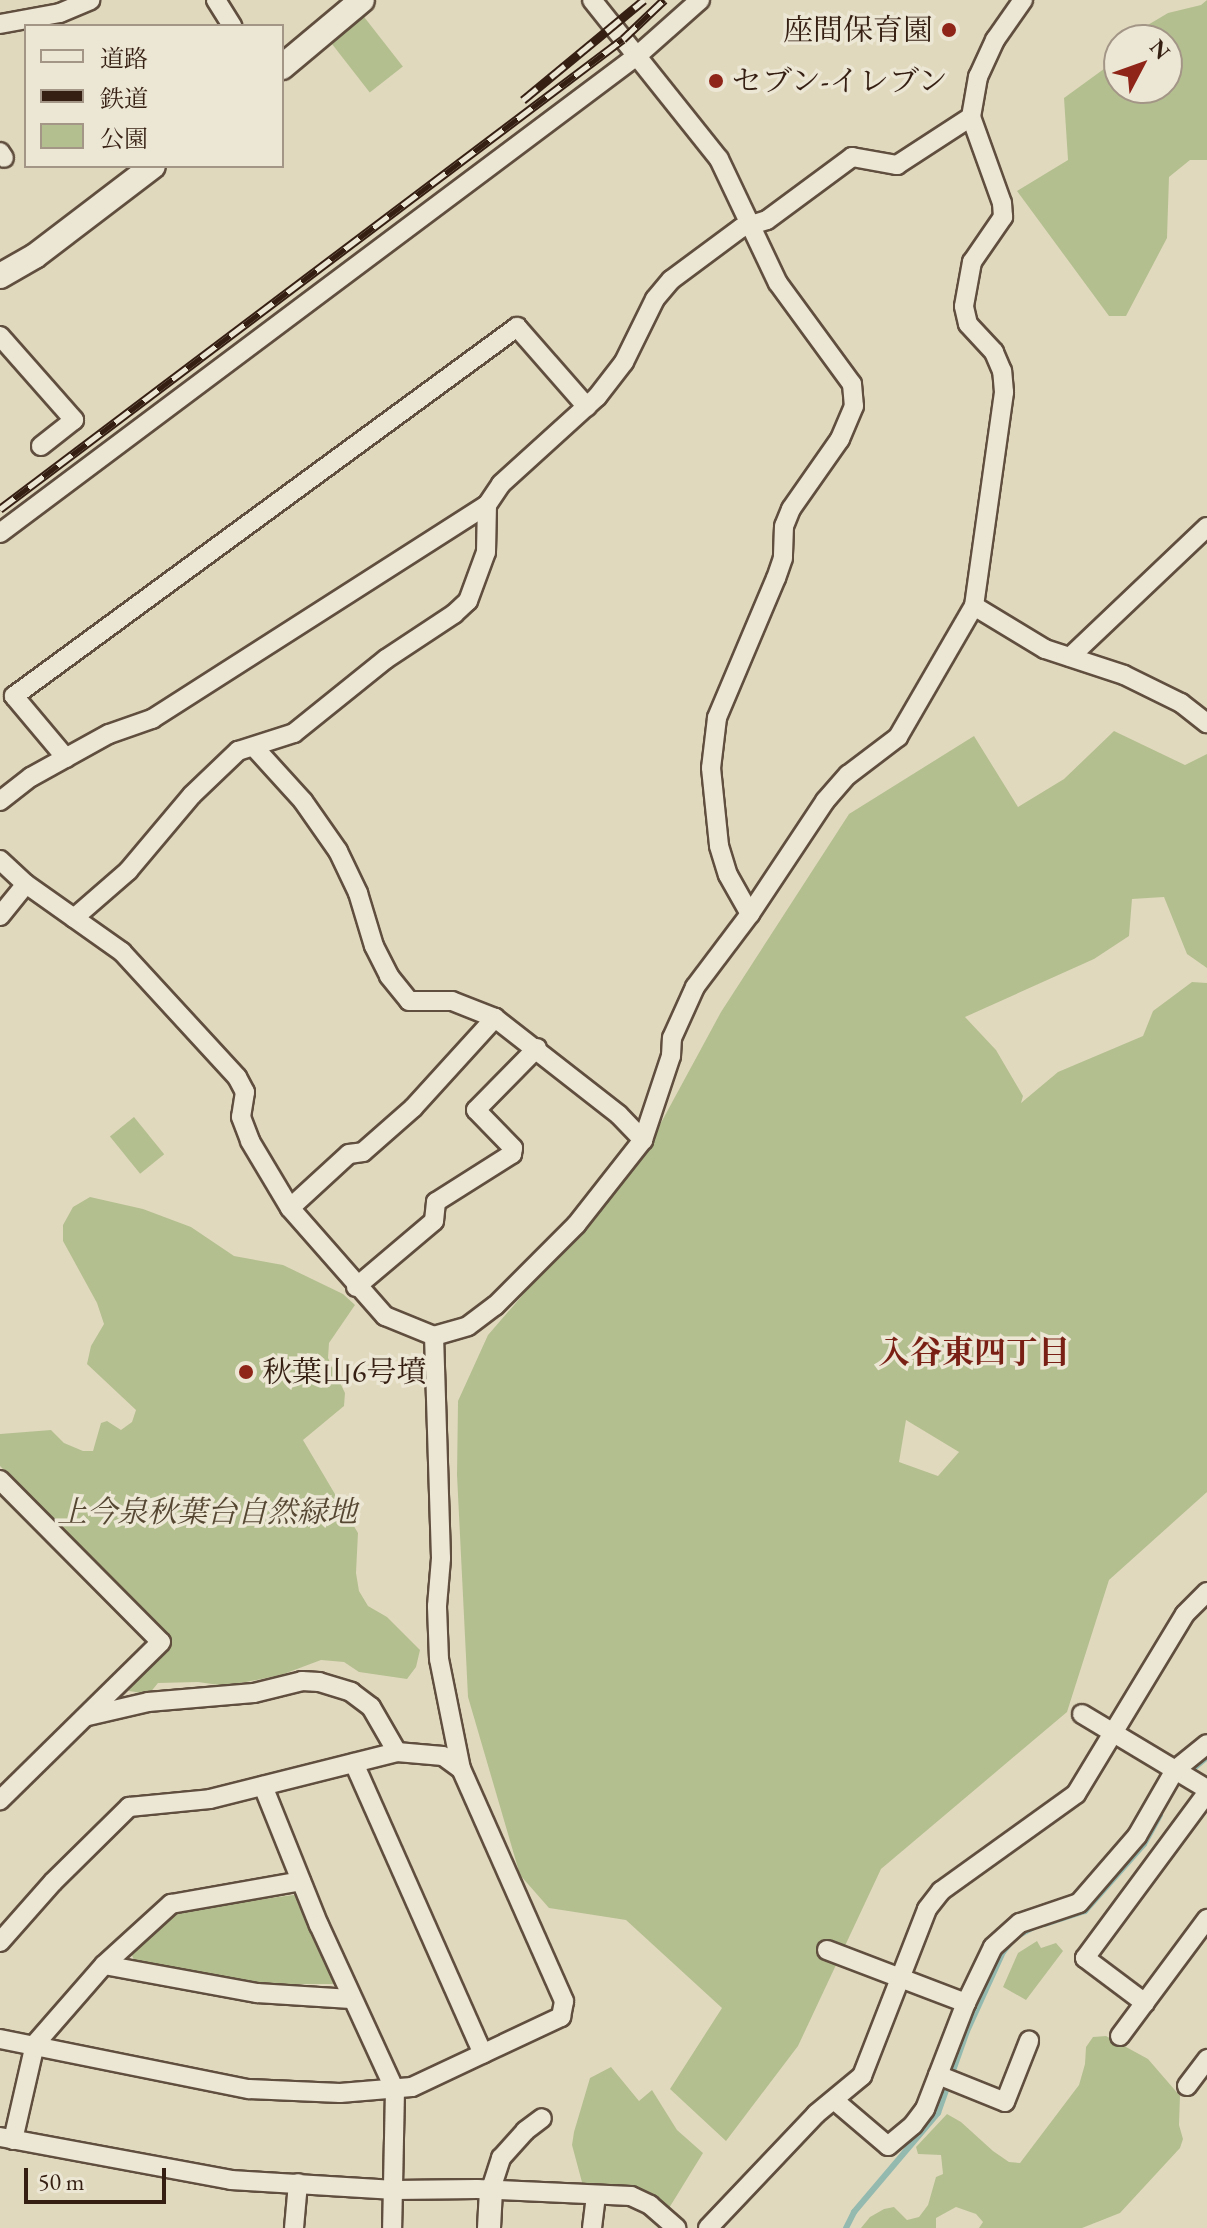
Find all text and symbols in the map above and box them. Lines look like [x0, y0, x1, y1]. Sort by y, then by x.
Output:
place label: 座間保育園 [783, 12, 933, 48]
marker: 座間保育園 [940, 21, 958, 39]
legend [24, 24, 284, 168]
north arrow [1103, 24, 1183, 104]
text: N [1143, 33, 1177, 65]
text: 道路 [100, 43, 148, 74]
place label: セブン-イレブン [732, 63, 950, 99]
marker: セブン-イレブン [707, 72, 725, 90]
text: 鉄道 [100, 83, 148, 114]
text: 公園 [100, 123, 148, 154]
district label: 入谷東四丁目 [878, 1333, 1070, 1371]
place label: 秋葉山6号墳 [262, 1354, 426, 1390]
marker: 秋葉山6号墳 [237, 1363, 255, 1381]
park label: 上今泉秋葉台自然緑地 [57, 1494, 357, 1530]
scale bar [28, 2152, 170, 2202]
text: 50 m [38, 2166, 85, 2197]

